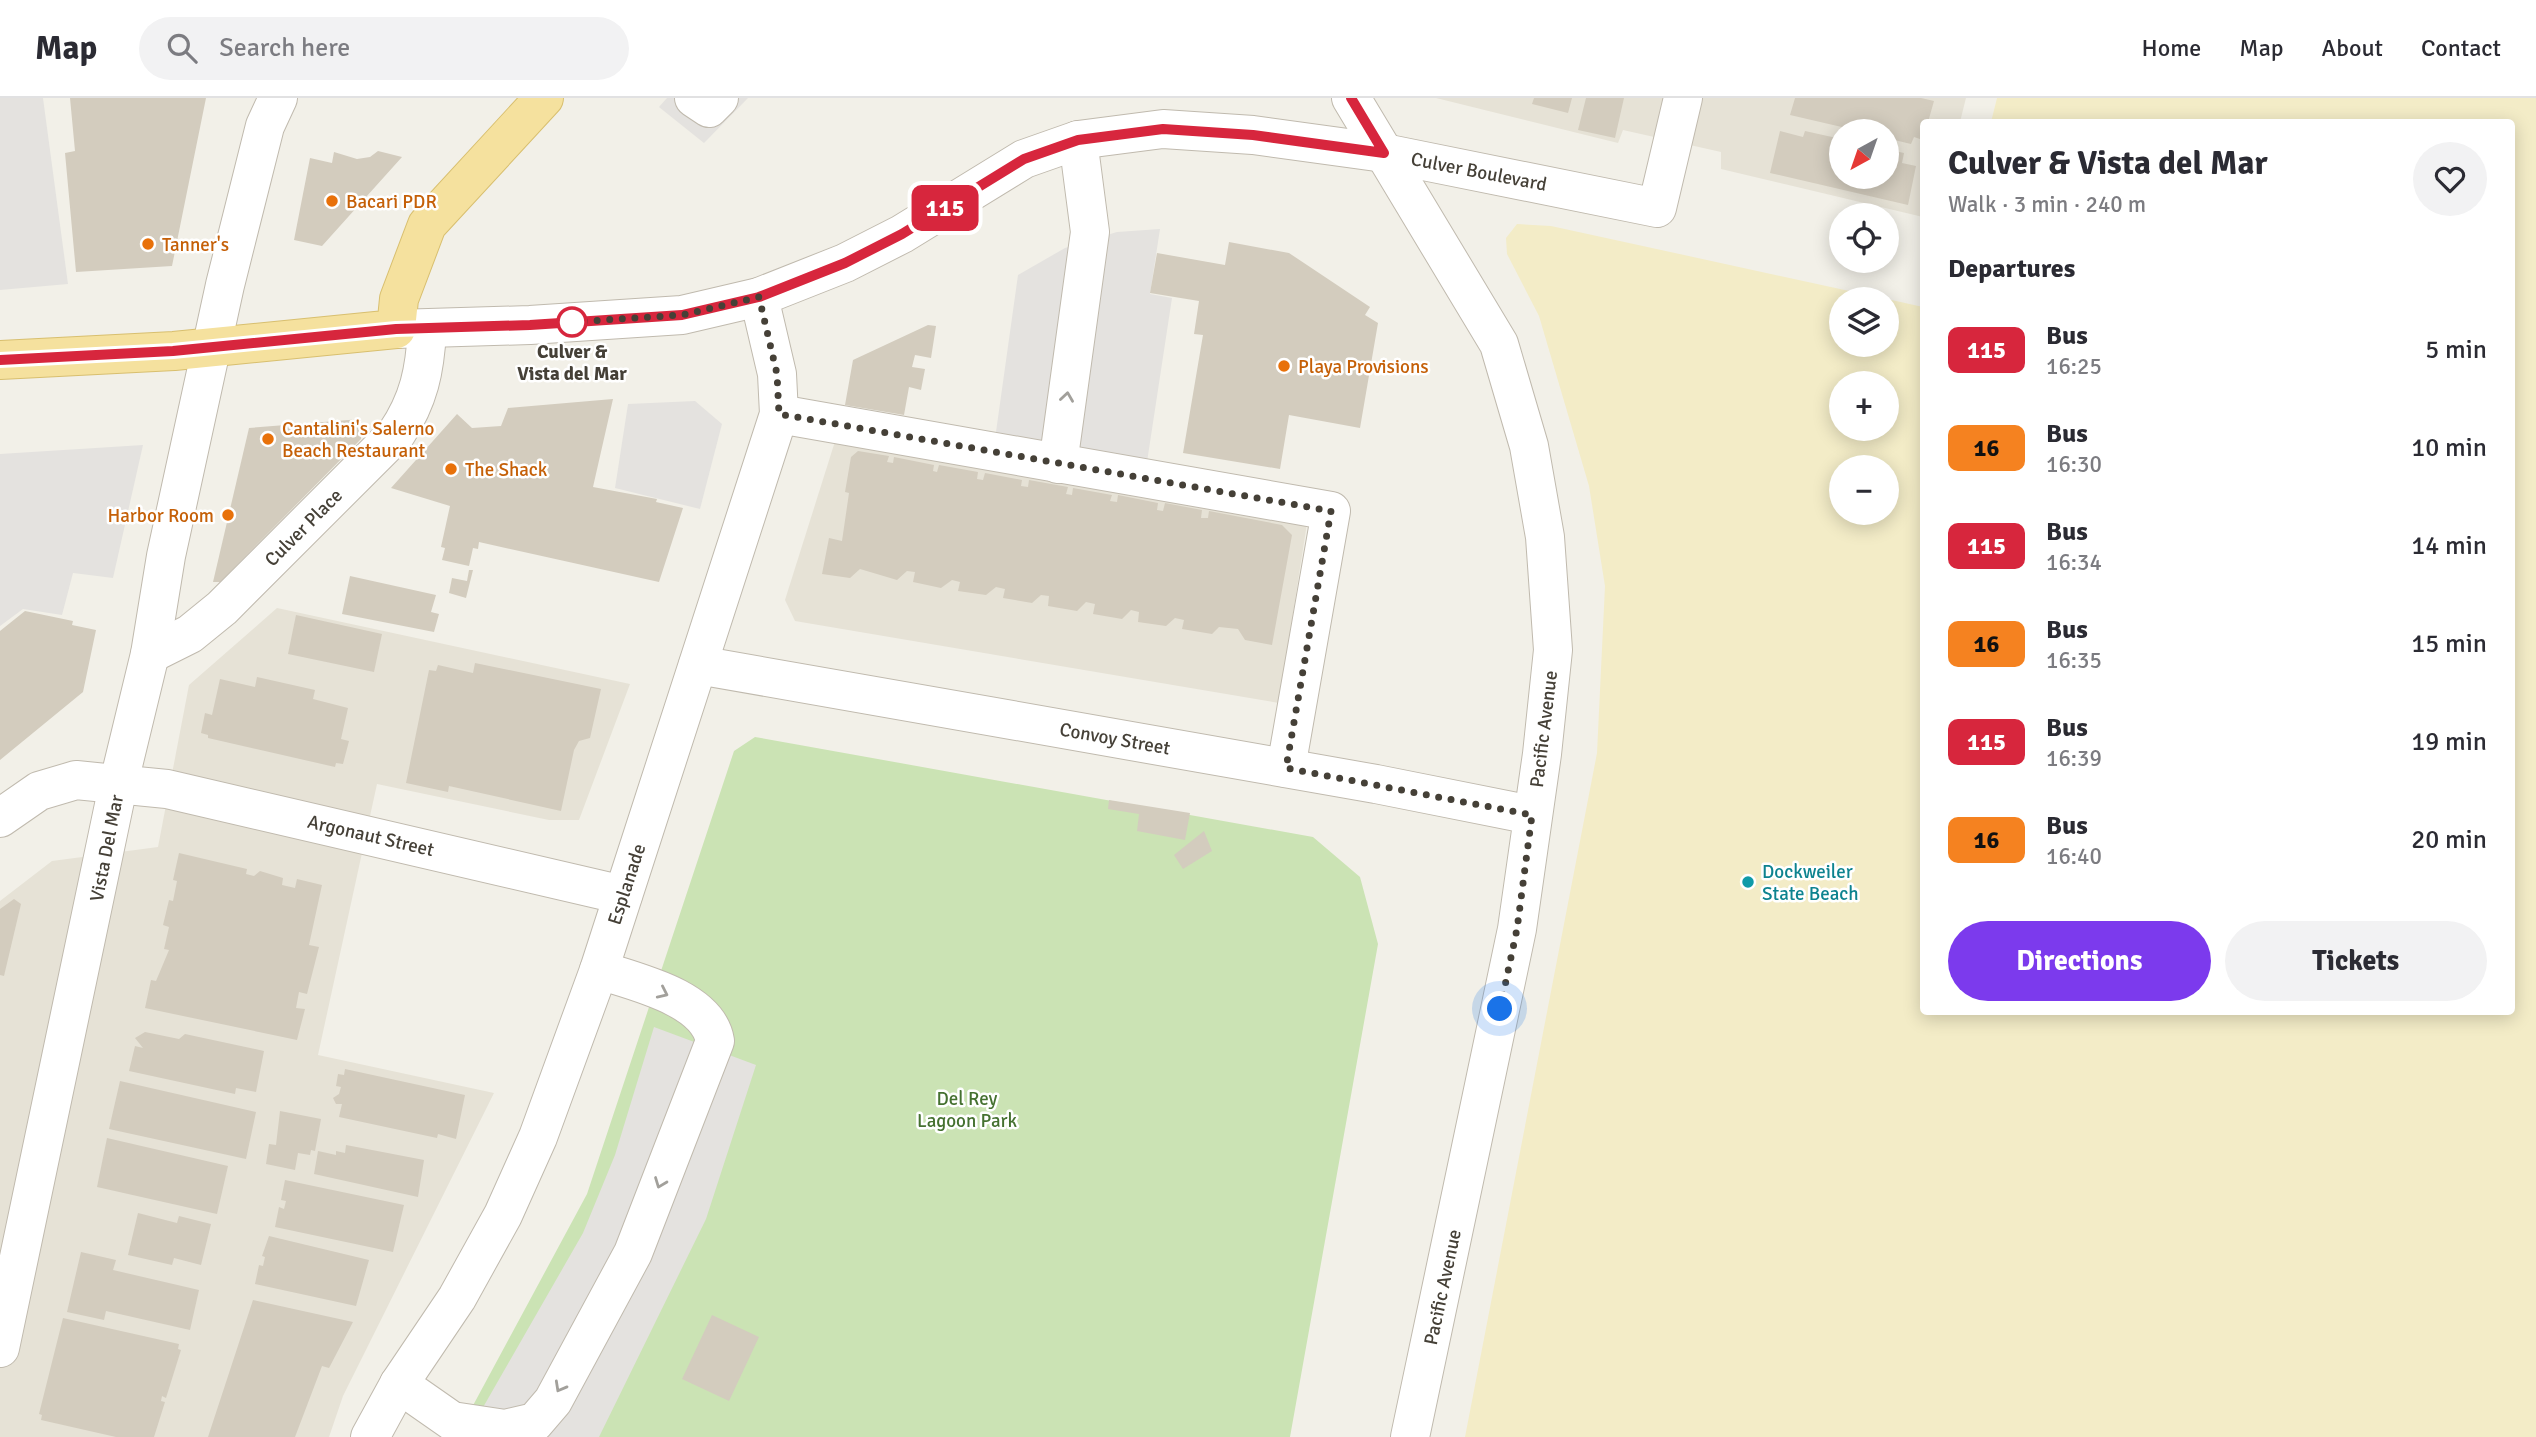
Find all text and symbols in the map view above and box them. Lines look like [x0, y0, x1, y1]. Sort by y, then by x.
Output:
search box [139, 17, 629, 80]
text: Map [35, 28, 97, 69]
icon: search [163, 29, 201, 67]
text: Search here [219, 32, 350, 64]
text: Home [2141, 33, 2201, 63]
text: Map [2239, 33, 2284, 63]
text: About [2322, 33, 2383, 63]
text: Contact [2421, 33, 2501, 63]
north arrow [1829, 119, 1899, 189]
map controls [1829, 119, 1899, 525]
button: heart [2413, 142, 2487, 216]
text: Culver & Vista del Mar [1948, 143, 2268, 184]
street label: Culver Boulevard [1409, 147, 1549, 197]
line badge: 115 [905, 185, 985, 231]
place label: Bacari PDR [346, 190, 437, 214]
text: Walk · 3 min · 240 m [1948, 190, 2146, 219]
marker: Bacari PDR [324, 193, 340, 209]
text: 115 [926, 193, 964, 223]
button: locate [1829, 203, 1899, 273]
place label: Tanner's [162, 233, 229, 257]
marker: Tanner's [140, 236, 156, 252]
text: Departures [1948, 253, 2075, 285]
button: layers [1829, 287, 1899, 357]
marker: Culver & Vista del Mar [557, 307, 587, 337]
text: Bus [2046, 320, 2088, 352]
text: 5 min [2425, 334, 2487, 366]
text: 115 [1967, 335, 2006, 365]
place label: Culver & Vista del Mar [517, 340, 627, 386]
text: 16:25 [2046, 352, 2102, 381]
place label: Playa Provisions [1298, 355, 1429, 379]
marker: Playa Provisions [1276, 358, 1292, 374]
button: + [1829, 371, 1899, 441]
one-way arrow [1059, 391, 1074, 402]
place label: Cantalini's Salerno Beach Restaurant [282, 417, 435, 463]
text: Bus [2046, 418, 2088, 450]
marker: Cantalini's Salerno Beach Restaurant [260, 431, 276, 447]
text: 10 min [2411, 432, 2487, 464]
text: 16 [1974, 433, 1999, 463]
text: 16:30 [2046, 450, 2102, 479]
button: − [1829, 455, 1899, 525]
place label: The Shack [465, 458, 548, 482]
marker: The Shack [443, 461, 459, 477]
street label: Culver Place [260, 484, 348, 572]
place label: Harbor Room [107, 504, 214, 528]
marker: Harbor Room [220, 507, 236, 523]
text: Bus [2046, 516, 2088, 548]
text: 14 min [2411, 530, 2487, 562]
text: 115 [1967, 531, 2006, 561]
text: 16:34 [2046, 548, 2102, 577]
text: Bus [2046, 614, 2088, 646]
text: 15 min [2411, 628, 2487, 660]
text: 16 [1974, 629, 1999, 659]
text: 16:35 [2046, 646, 2102, 675]
street label: Pacific Avenue [1525, 669, 1563, 789]
text: Bus [2046, 712, 2088, 744]
street label: Convoy Street [1058, 717, 1172, 761]
text: 19 min [2411, 726, 2487, 758]
text: 115 [1967, 727, 2006, 757]
text: 16:39 [2046, 744, 2102, 773]
street label: Vista Del Mar [85, 793, 129, 904]
street label: Argonaut Street [305, 810, 437, 862]
text: Bus [2046, 810, 2088, 842]
text: 20 min [2411, 824, 2487, 856]
text: 16 [1974, 825, 1999, 855]
street label: Esplanade [603, 841, 651, 928]
text: 16:40 [2046, 842, 2102, 871]
place label: Dockweiler State Beach [1762, 860, 1859, 906]
marker: Dockweiler State Beach [1740, 874, 1756, 890]
button: Directions [1948, 921, 2211, 1001]
button: Tickets [2225, 921, 2487, 1001]
one-way arrow [656, 985, 668, 999]
your location [1482, 991, 1517, 1026]
park label: Del Rey Lagoon Park [917, 1087, 1018, 1133]
one-way arrow [654, 1177, 668, 1189]
street label: Pacific Avenue [1419, 1227, 1467, 1347]
one-way arrow [555, 1380, 568, 1393]

